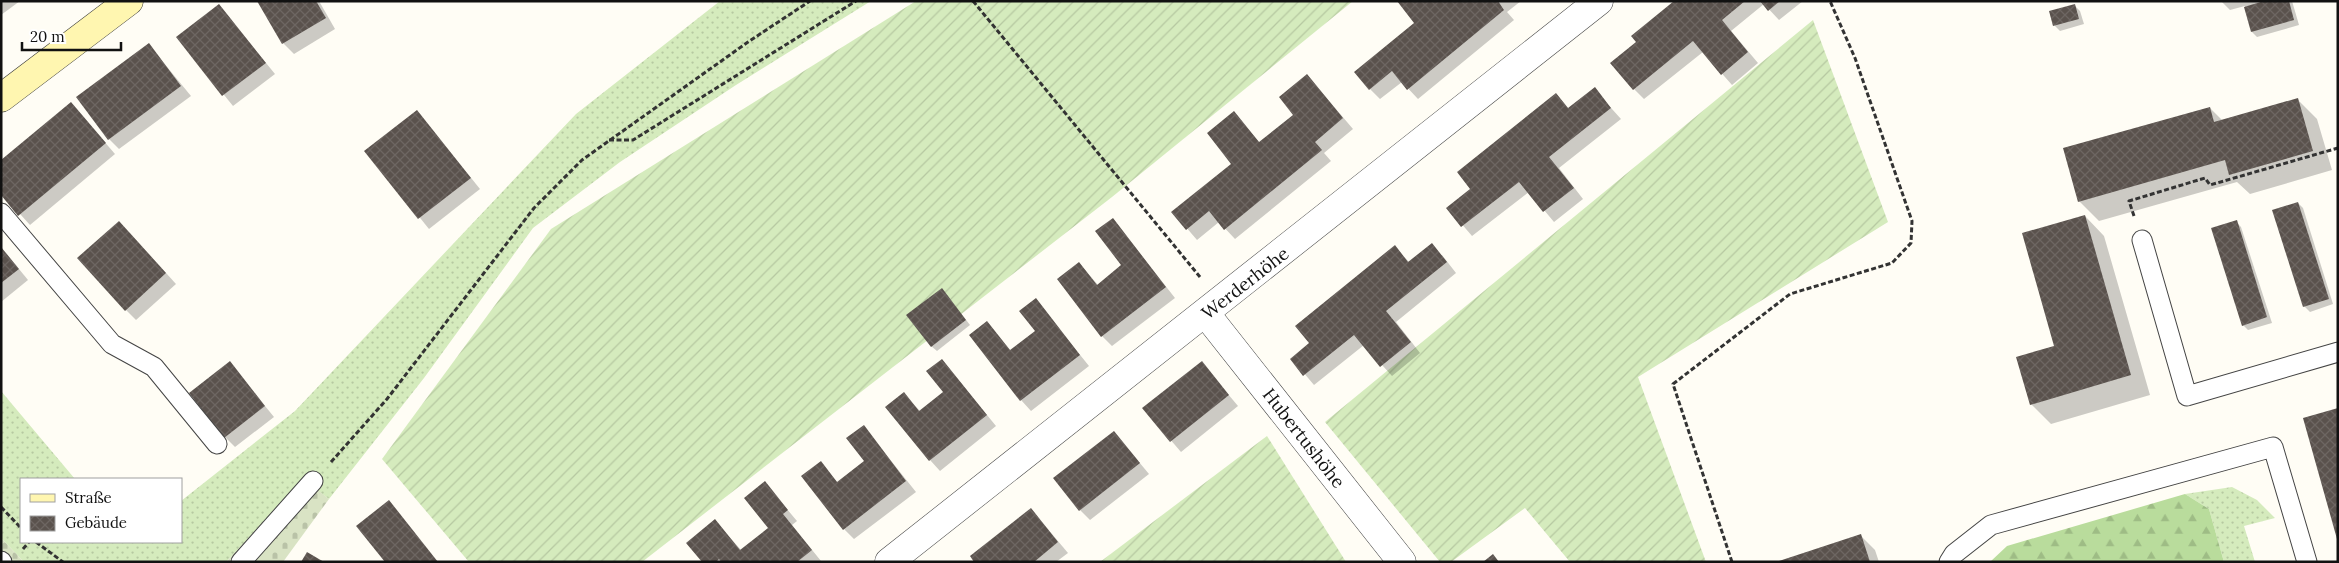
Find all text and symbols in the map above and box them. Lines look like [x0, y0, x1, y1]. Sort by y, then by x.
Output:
scale bar [22, 20, 121, 52]
text: 20 m [30, 27, 65, 46]
street label: Werderhöhe [1197, 242, 1294, 324]
street label: Hubertushöhe [1258, 383, 1350, 493]
legend [20, 478, 182, 543]
text: Straße [65, 488, 112, 507]
text: Gebäude [65, 513, 127, 532]

